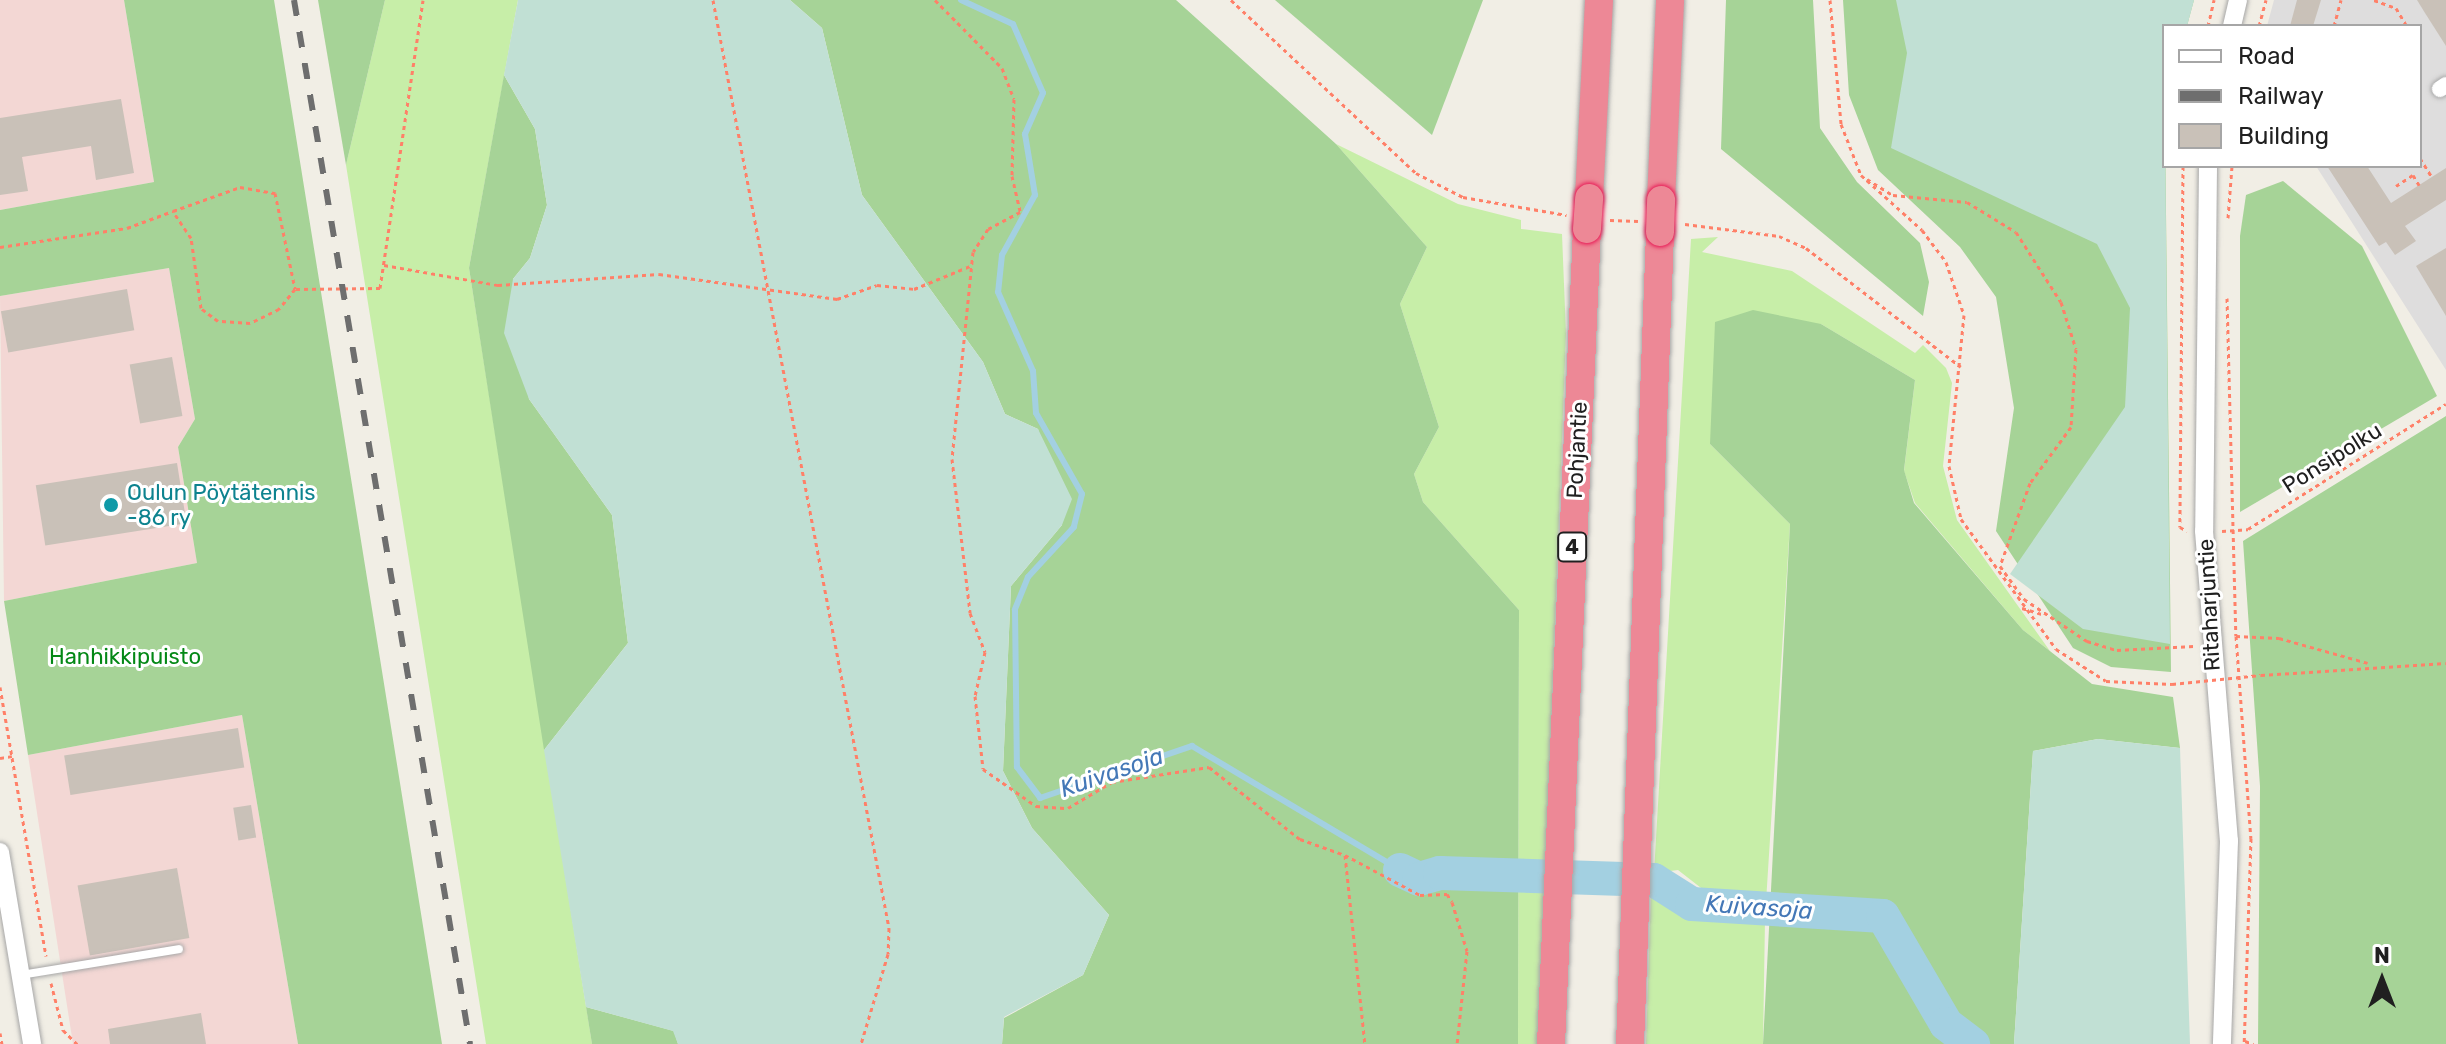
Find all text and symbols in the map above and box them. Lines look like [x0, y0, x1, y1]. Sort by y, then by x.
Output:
legend [2162, 24, 2422, 168]
text: Road [2238, 42, 2295, 70]
text: Railway [2238, 82, 2324, 110]
text: Building [2238, 122, 2329, 150]
street label: Pohjantie [1561, 401, 1593, 499]
street label: Ponsipolku [2277, 417, 2387, 499]
place label: Oulun Pöytätennis -86 ry [127, 479, 316, 530]
marker: Oulun Pöytätennis -86 ry [102, 496, 120, 514]
road number: 4 [1556, 531, 1588, 563]
street label: Ritaharjuntie [2192, 538, 2226, 672]
park label: Hanhikkipuisto [49, 644, 201, 670]
water label: Kuivasoja [1057, 742, 1167, 804]
water label: Kuivasoja [1704, 890, 1814, 926]
north arrow [2342, 940, 2422, 1020]
text: N [2374, 942, 2390, 969]

